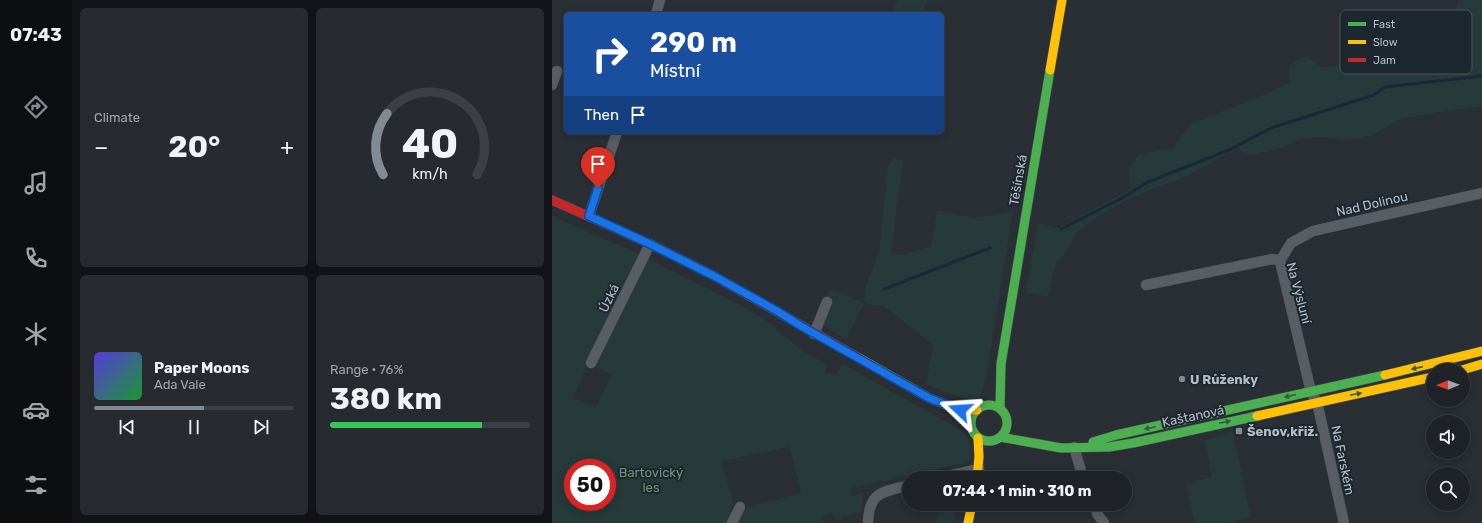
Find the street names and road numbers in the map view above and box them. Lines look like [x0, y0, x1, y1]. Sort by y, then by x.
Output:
street label: Těšínská [1006, 153, 1030, 207]
street label: Nad Dolinou [1335, 188, 1409, 220]
street label: Na Výsluní [1284, 261, 1315, 326]
street label: Úzká [596, 281, 622, 315]
street label: Kaštanová [1161, 402, 1225, 430]
street label: Na Farském [1328, 424, 1358, 496]

